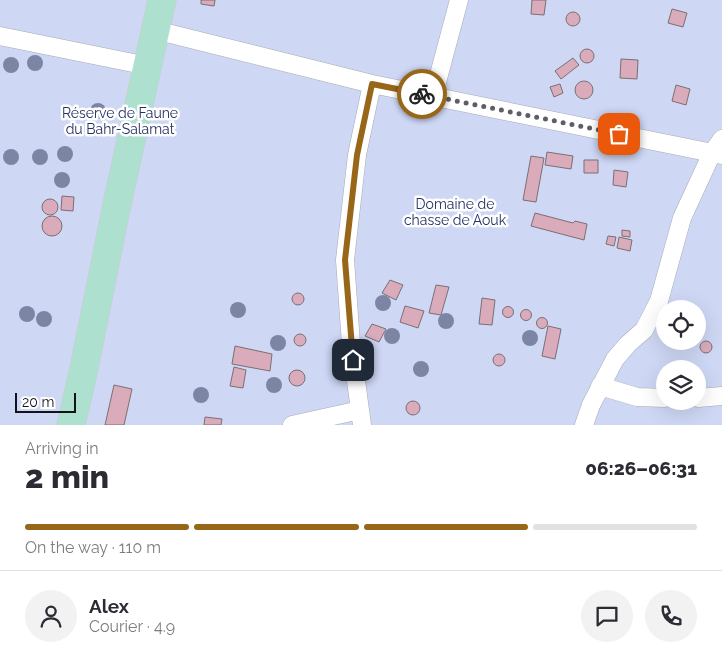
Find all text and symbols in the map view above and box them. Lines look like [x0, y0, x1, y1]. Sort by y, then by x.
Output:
courier [397, 69, 447, 119]
icon: bike [408, 80, 436, 108]
park label: Réserve de Faune du Bahr-Salamat [62, 105, 178, 137]
pin [598, 113, 640, 155]
icon: bag [605, 120, 633, 148]
park label: Domaine de chasse de Aouk [404, 196, 507, 228]
map controls [656, 300, 706, 410]
button: locate [656, 300, 706, 350]
pin [332, 339, 374, 381]
icon: home [339, 346, 367, 374]
button: layers [656, 360, 706, 410]
scale bar [15, 390, 76, 413]
text: 20 m [22, 394, 54, 410]
text: Arriving in [25, 439, 99, 458]
text: 06:26–06:31 [585, 457, 697, 479]
text: 2 min [25, 458, 109, 495]
text: On the way · 110 m [25, 538, 161, 557]
button: person [25, 590, 77, 642]
button: chat [581, 590, 633, 642]
button: phone [645, 590, 697, 642]
text: Alex [89, 595, 129, 617]
text: Courier · 4.9 [89, 617, 175, 636]

